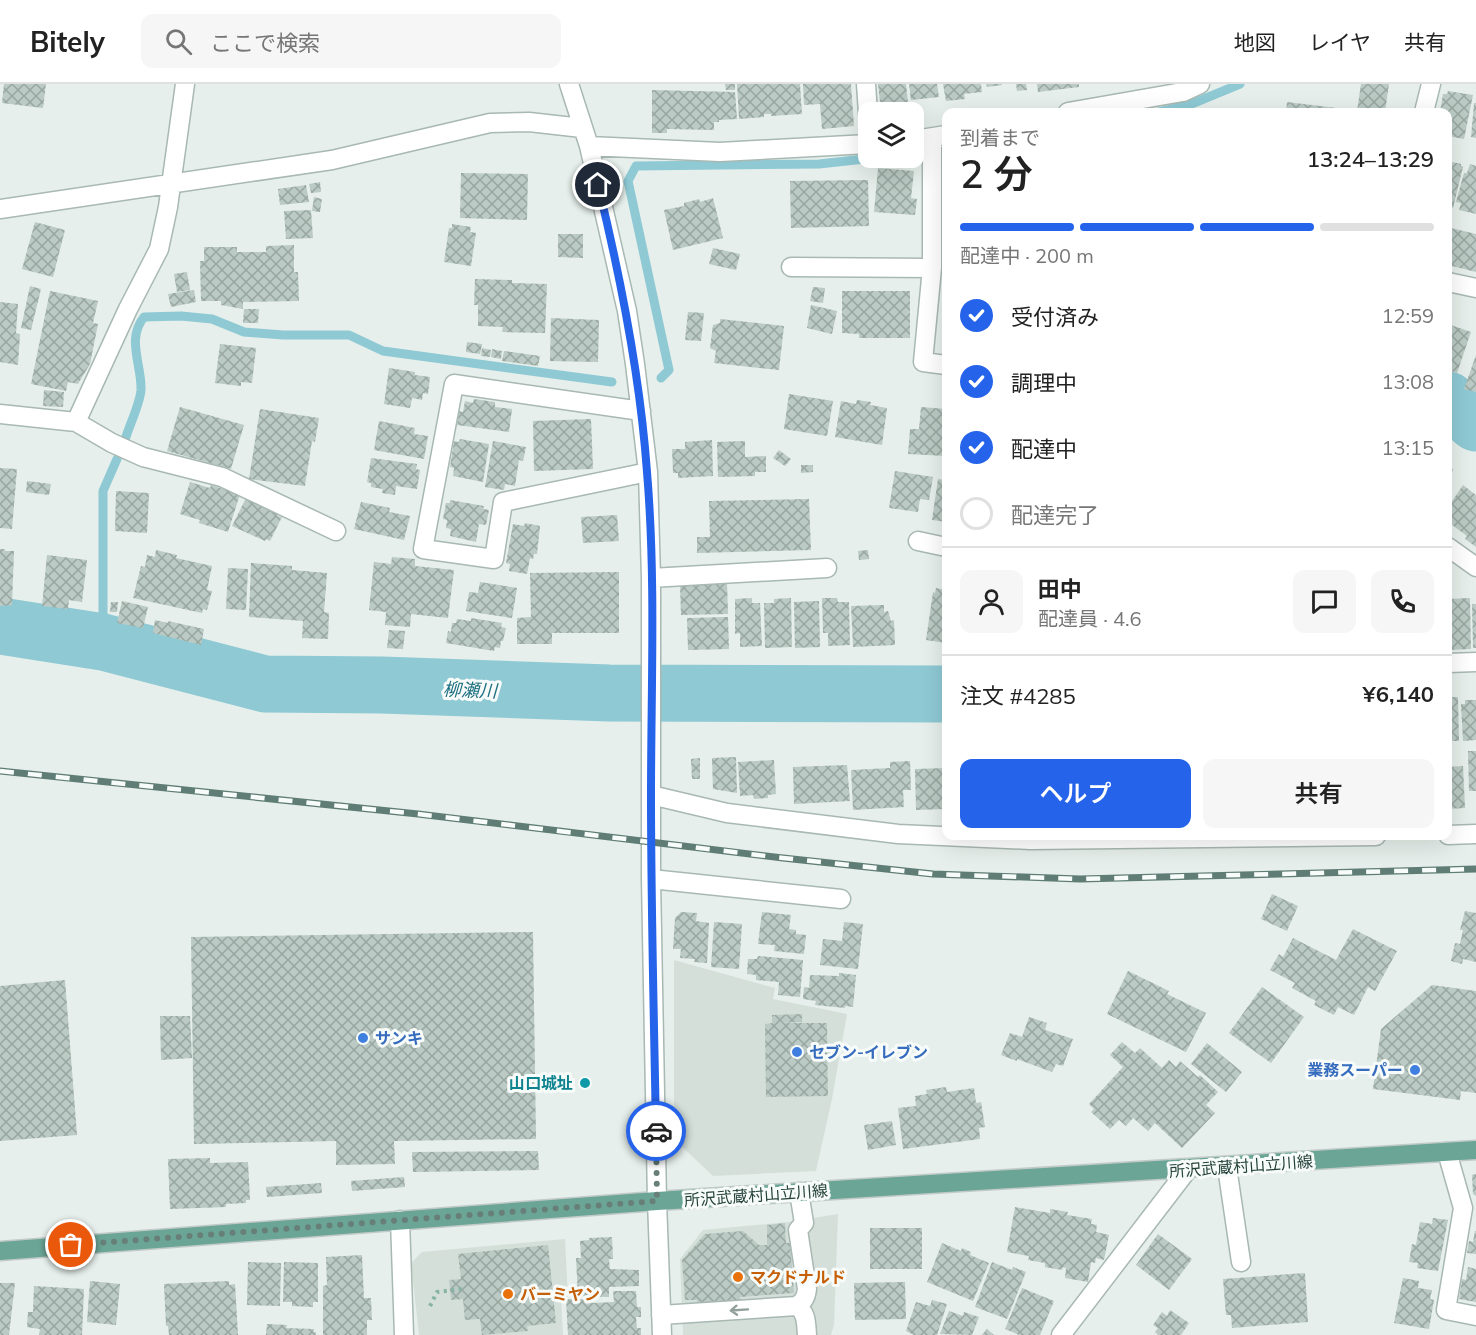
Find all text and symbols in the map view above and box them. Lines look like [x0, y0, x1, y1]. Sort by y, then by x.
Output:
search box [141, 14, 561, 68]
text: Bitely [30, 24, 105, 59]
icon: search [162, 25, 195, 58]
text: ここで検索 [210, 29, 320, 57]
text: 地図 [1234, 29, 1276, 55]
text: レイヤ [1309, 29, 1371, 55]
text: 共有 [1404, 29, 1446, 55]
map controls [858, 102, 924, 168]
button: layers [858, 102, 924, 168]
text: 到着まで [960, 125, 1040, 150]
text: 13:24–13:29 [1307, 145, 1434, 173]
text: 2 分 [960, 149, 1033, 198]
pin [572, 159, 623, 210]
icon: home [581, 168, 614, 201]
text: 配達中 · 200 m [960, 243, 1094, 268]
icon: check [960, 299, 993, 332]
text: 受付済み [1011, 303, 1099, 331]
text: 12:59 [1381, 303, 1434, 328]
icon: check [960, 365, 993, 398]
text: 調理中 [1011, 369, 1077, 397]
text: 13:08 [1381, 369, 1434, 394]
icon: check [960, 431, 993, 464]
text: 配達中 [1011, 435, 1077, 463]
text: 13:15 [1381, 435, 1434, 460]
text: 配達完了 [1011, 501, 1099, 529]
button: person [960, 570, 1023, 633]
button: chat [1293, 570, 1356, 633]
button: phone [1371, 570, 1434, 633]
text: 田中 [1038, 575, 1082, 603]
text: 配達員 · 4.6 [1038, 606, 1142, 631]
water label: 柳瀬川 [443, 678, 499, 703]
text: ¥6,140 [1363, 680, 1434, 708]
text: 注文 #4285 [960, 682, 1076, 710]
button: ヘルプ [960, 759, 1191, 828]
button: 共有 [1203, 759, 1434, 828]
place label: サンキ [375, 1028, 423, 1048]
marker: サンキ [356, 1031, 370, 1045]
place label: セブン-イレブン [809, 1042, 928, 1062]
marker: セブン-イレブン [790, 1045, 804, 1059]
place label: 業務スーパー [1307, 1060, 1403, 1080]
marker: 業務スーパー [1408, 1063, 1422, 1077]
place label: 山口城址 [509, 1073, 573, 1093]
marker: 山口城址 [578, 1076, 592, 1090]
courier [626, 1101, 686, 1161]
icon: car [640, 1115, 673, 1148]
street label: 所沢武蔵村山立川線 [1168, 1151, 1314, 1181]
street label: 所沢武蔵村山立川線 [683, 1180, 829, 1210]
pin [45, 1219, 96, 1270]
icon: bag [54, 1228, 87, 1261]
place label: マクドナルド [750, 1267, 846, 1287]
marker: マクドナルド [731, 1270, 745, 1284]
place label: バーミヤン [520, 1284, 600, 1304]
marker: バーミヤン [501, 1287, 515, 1301]
one-way arrow [730, 1304, 750, 1315]

